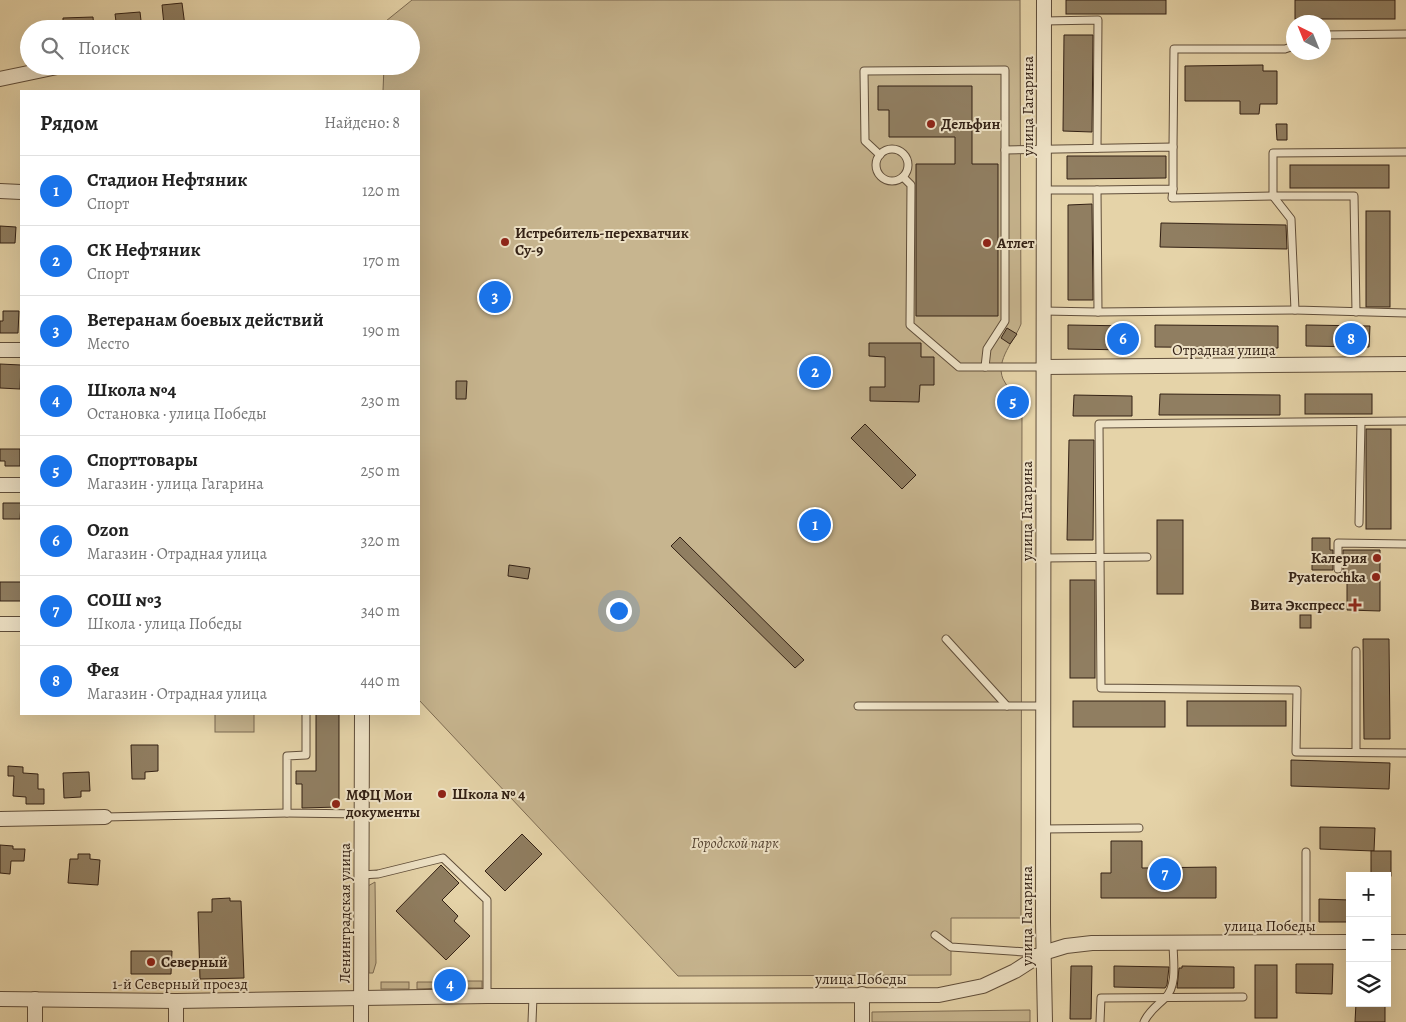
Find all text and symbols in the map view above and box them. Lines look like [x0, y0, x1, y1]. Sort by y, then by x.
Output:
north arrow [1286, 15, 1331, 60]
search box [20, 20, 420, 75]
icon: search [38, 34, 66, 62]
text: Поиск [78, 35, 130, 61]
street label: улица Гагарина [1018, 56, 1038, 157]
text: Рядом [40, 109, 98, 137]
text: Найдено: 8 [324, 112, 400, 134]
place label: Дельфин [941, 114, 1000, 134]
marker: Дельфин [925, 118, 937, 130]
text: Стадион Нефтяник [87, 167, 248, 193]
text: 1 [53, 180, 59, 202]
text: 120 m [362, 180, 400, 202]
text: Спорт [87, 193, 129, 215]
place label: Истребитель-перехватчик Су-9 [515, 223, 689, 260]
place label: Атлет [996, 233, 1035, 253]
marker: Истребитель-перехватчик Су-9 [499, 236, 511, 248]
text: СК Нефтяник [87, 237, 201, 263]
marker: Атлет [981, 237, 993, 249]
text: 2 [52, 250, 60, 272]
text: 170 m [363, 250, 400, 272]
text: Спорт [87, 263, 129, 285]
pin: 3 [479, 278, 511, 316]
text: Ветеранам боевых действий [87, 307, 324, 333]
text: 3 [53, 320, 59, 342]
text: 190 m [362, 320, 400, 342]
pin: 6 [1107, 320, 1139, 358]
pin: 8 [1335, 320, 1367, 358]
text: Место [87, 333, 130, 355]
street label: Отрадная улица [1172, 340, 1276, 360]
pin: 2 [799, 353, 831, 391]
text: Школа №4 [87, 377, 176, 403]
pin: 5 [997, 383, 1029, 421]
text: 4 [52, 390, 60, 412]
text: 230 m [361, 390, 400, 412]
text: Остановка · улица Победы [87, 403, 267, 425]
text: Спорттовары [87, 447, 198, 473]
text: 5 [53, 460, 59, 482]
text: 250 m [361, 460, 400, 482]
street label: улица Гагарина [1017, 461, 1037, 562]
text: Магазин · улица Гагарина [87, 473, 264, 495]
pin: 1 [799, 506, 831, 544]
text: Ozon [87, 517, 129, 543]
text: 6 [52, 530, 60, 552]
text: 320 m [361, 530, 400, 552]
text: Магазин · Отрадная улица [87, 543, 267, 565]
place label: Калерия [1311, 548, 1367, 568]
marker: Калерия [1371, 552, 1383, 564]
place label: Pyaterochka [1288, 567, 1367, 587]
marker: Pyaterochka [1370, 571, 1382, 583]
text: СОШ №3 [87, 587, 162, 613]
place label: Вита Экспресс [1250, 595, 1345, 615]
your location [606, 598, 632, 624]
marker: Вита Экспресс [1349, 599, 1361, 611]
text: 7 [53, 600, 59, 622]
text: 340 m [361, 600, 400, 622]
text: Школа · улица Победы [87, 613, 242, 635]
text: Фея [87, 657, 119, 683]
text: 8 [52, 670, 60, 692]
text: 440 m [360, 670, 400, 692]
text: Магазин · Отрадная улица [87, 683, 267, 705]
place label: Школа № 4 [452, 784, 525, 804]
place label: МФЦ Мои документы [345, 785, 420, 822]
marker: Школа № 4 [436, 788, 448, 800]
marker: МФЦ Мои документы [330, 798, 342, 810]
park label: Городской парк [691, 833, 779, 853]
street label: Ленинградская улица [335, 843, 355, 983]
pin: 7 [1149, 855, 1181, 893]
street label: улица Гагарина [1017, 866, 1037, 967]
map controls [1346, 872, 1391, 1007]
button: + [1346, 872, 1391, 917]
street label: улица Победы [1223, 916, 1316, 936]
button: − [1346, 917, 1391, 962]
place label: Северный [161, 952, 228, 972]
marker: Северный [145, 956, 157, 968]
button: layers [1346, 962, 1391, 1007]
pin: 4 [434, 966, 466, 1004]
street label: улица Победы [814, 969, 907, 989]
street label: 1-й Северный проезд [112, 974, 248, 994]

